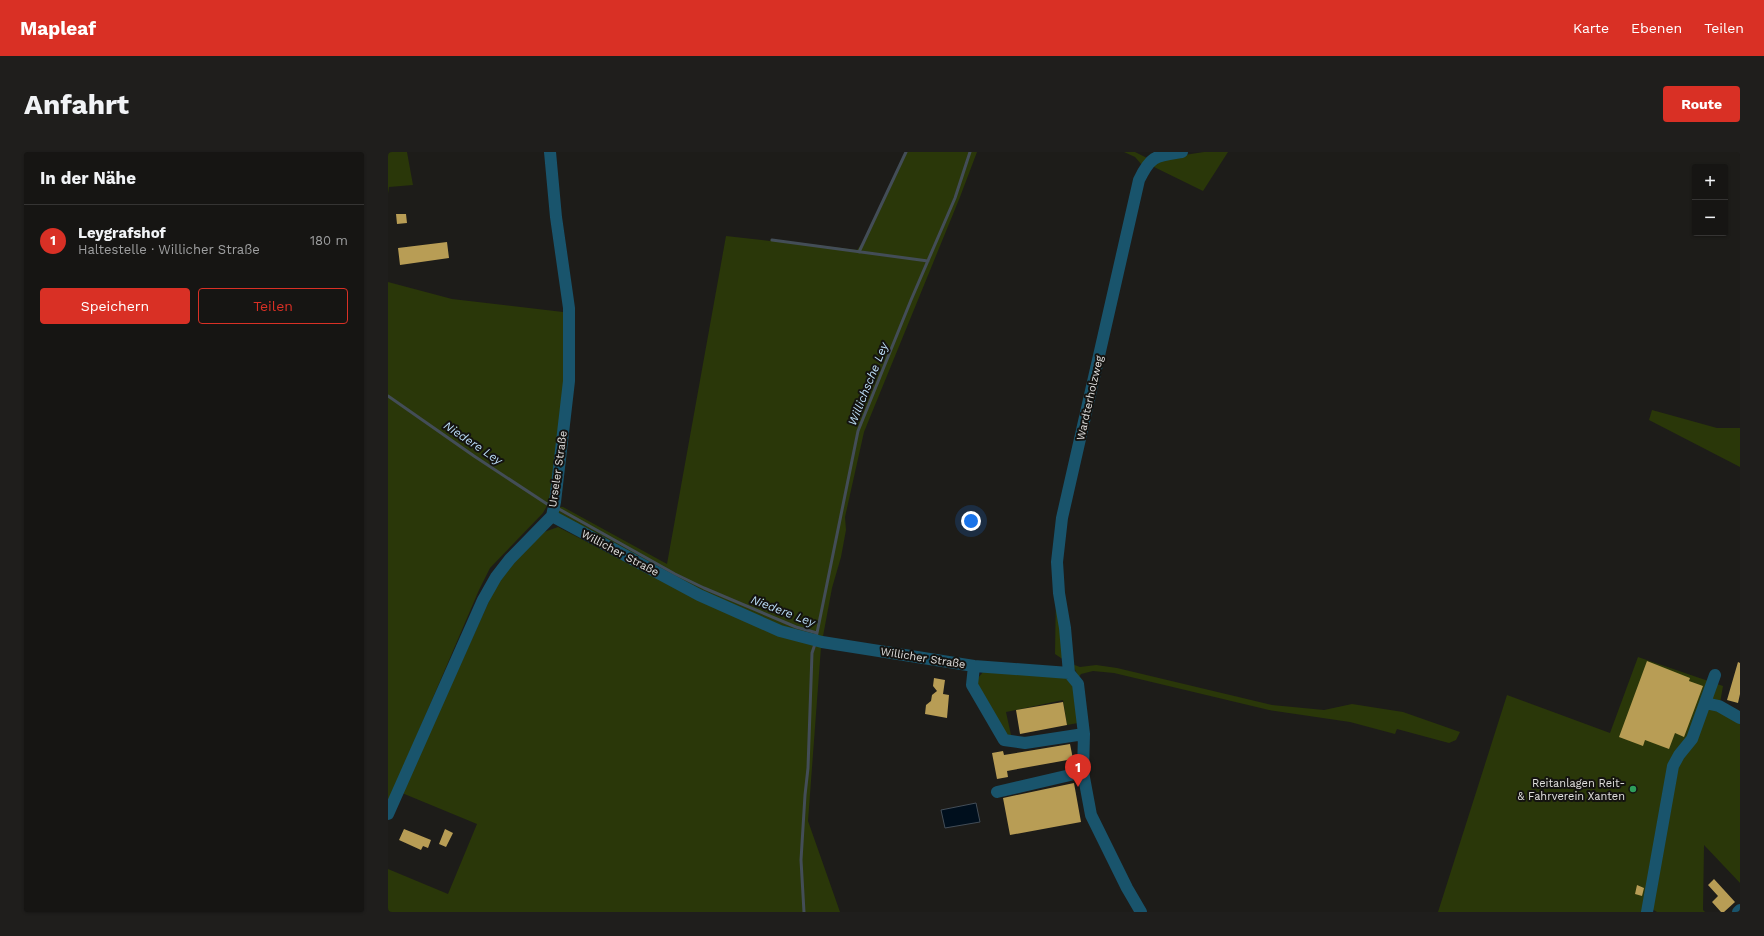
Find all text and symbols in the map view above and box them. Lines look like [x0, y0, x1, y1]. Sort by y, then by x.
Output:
text: Mapleaf [20, 17, 96, 40]
text: Karte [1573, 20, 1609, 36]
text: Ebenen [1631, 20, 1682, 36]
text: Teilen [1704, 20, 1744, 36]
button: Route [1663, 86, 1740, 122]
text: Anfahrt [24, 88, 129, 121]
map controls [1692, 164, 1728, 236]
button: + [1692, 164, 1728, 200]
text: In der Nähe [40, 168, 136, 188]
button: − [1692, 200, 1728, 236]
text: Leygrafshof [78, 224, 166, 242]
text: 1 [50, 233, 56, 248]
text: 180 m [310, 233, 348, 248]
text: Haltestelle · Willicher Straße [78, 242, 260, 257]
button: Speichern [40, 288, 190, 324]
button: Teilen [198, 288, 348, 324]
water label: Willichsche Ley [845, 340, 891, 428]
street label: Wardterholzweg [1074, 354, 1106, 442]
water label: Niedere Ley [441, 418, 506, 468]
street label: Urseler Straße [546, 430, 570, 508]
your location [961, 511, 981, 531]
street label: Willicher Straße [579, 527, 661, 579]
water label: Niedere Ley [749, 592, 818, 630]
street label: Willicher Straße [880, 645, 966, 671]
pin: 1 [1065, 754, 1091, 787]
place label: Reitanlagen Reit- & Fahrverein Xanten [1517, 777, 1625, 803]
marker: Reitanlagen Reit- & Fahrverein Xanten [1628, 784, 1638, 794]

